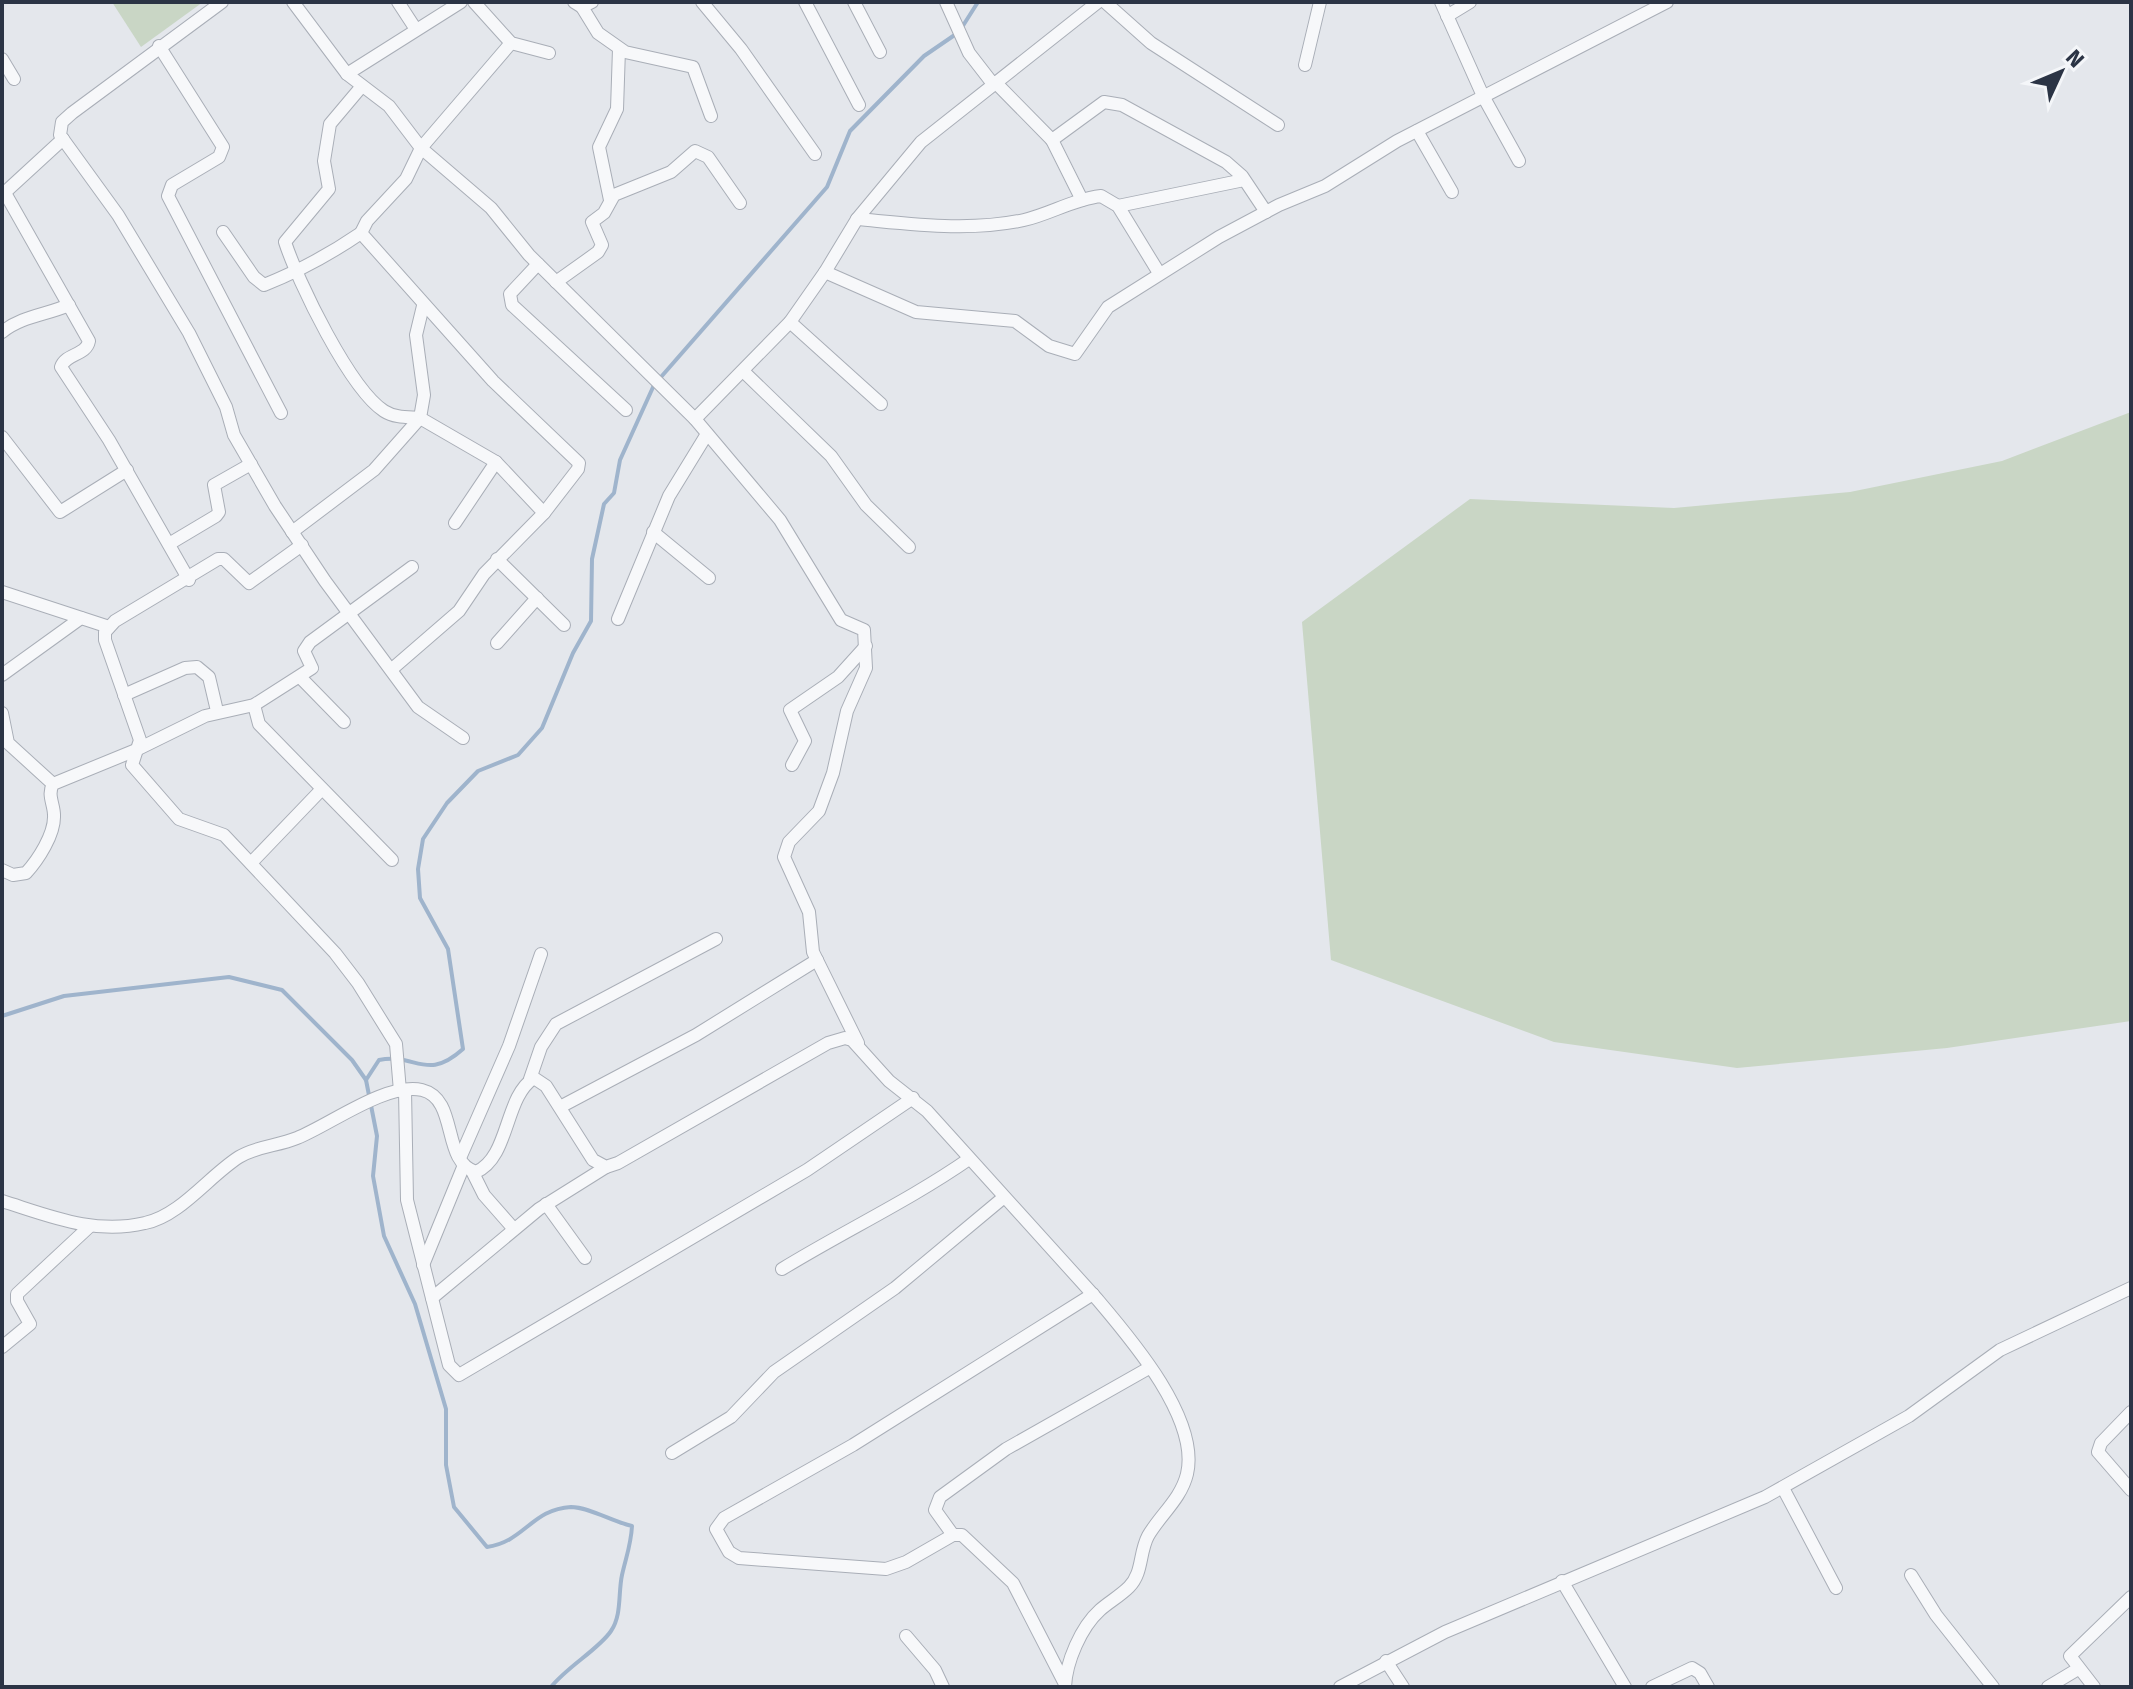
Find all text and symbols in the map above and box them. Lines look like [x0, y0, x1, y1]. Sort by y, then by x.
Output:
north arrow [2021, 32, 2101, 112]
text: N [2060, 44, 2090, 73]

